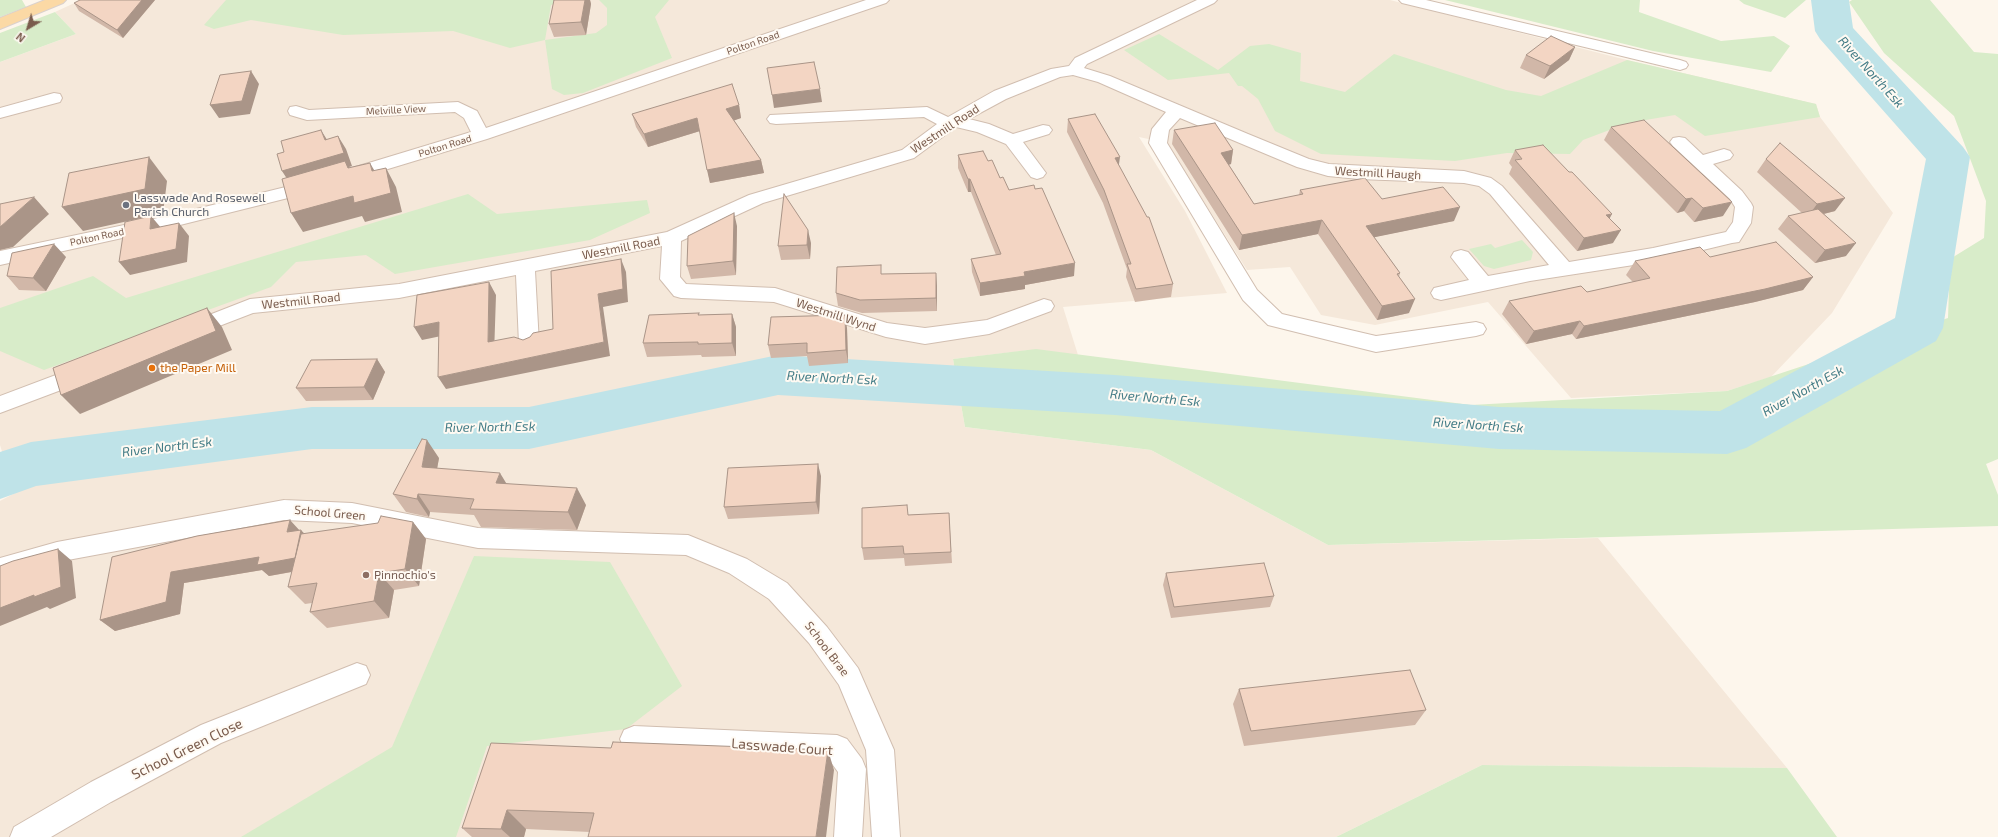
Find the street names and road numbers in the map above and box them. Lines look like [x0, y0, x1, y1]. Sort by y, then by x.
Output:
street label: Polton Road [725, 28, 781, 58]
street label: Westmill Road [908, 101, 982, 157]
street label: Melville View [366, 102, 426, 118]
street label: Polton Road [417, 132, 473, 160]
street label: Westmill Haugh [1334, 164, 1422, 182]
street label: Polton Road [69, 225, 125, 249]
street label: Westmill Road [581, 233, 661, 263]
street label: Westmill Road [261, 290, 341, 312]
street label: Westmill Wynd [794, 295, 878, 335]
street label: School Green [294, 503, 366, 523]
street label: School Brae [802, 619, 852, 679]
street label: School Green Close [129, 715, 245, 783]
street label: Lasswade Court [731, 735, 833, 759]

